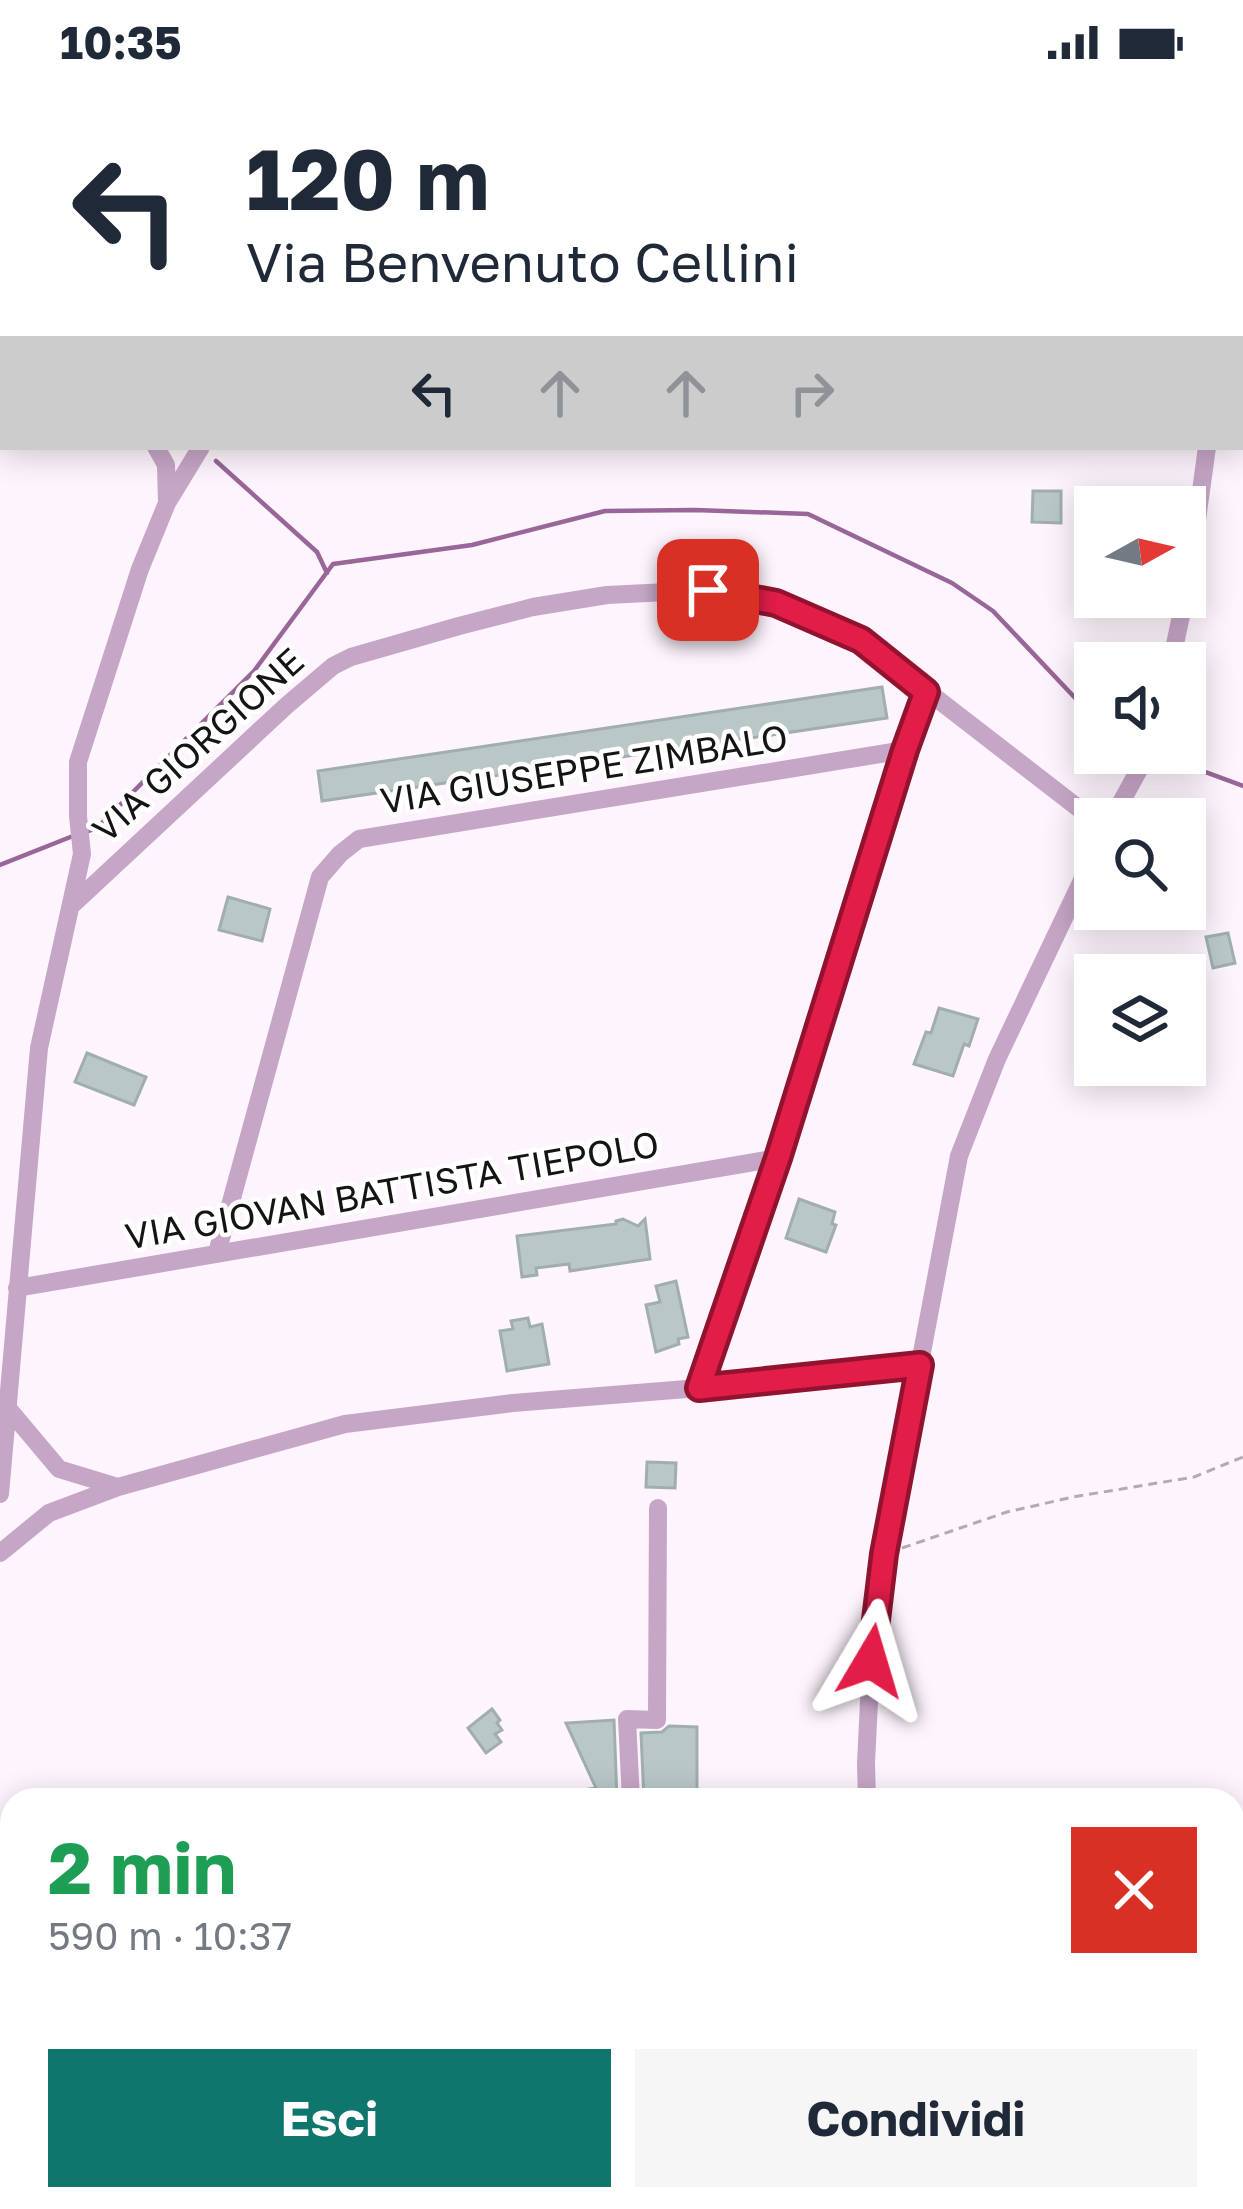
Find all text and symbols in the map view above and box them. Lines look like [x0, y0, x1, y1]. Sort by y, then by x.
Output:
text: 10:35 [60, 15, 182, 69]
text: 120 m [246, 128, 490, 228]
icon: left [48, 132, 204, 288]
text: Via Benvenuto Cellini [246, 229, 799, 294]
icon: left [401, 360, 467, 426]
icon: ahead [527, 360, 593, 426]
icon: ahead [653, 360, 719, 426]
icon: right [779, 360, 845, 426]
north arrow [1074, 486, 1206, 618]
map controls [1074, 486, 1206, 1086]
pin [657, 539, 759, 641]
icon: arrive [675, 557, 741, 623]
street label: VIA GIORGIONE [83, 639, 312, 851]
button: sound [1074, 642, 1206, 774]
street label: VIA GIUSEPPE ZIMBALO [377, 715, 791, 822]
button: search [1074, 798, 1206, 930]
button: layers [1074, 954, 1206, 1086]
street label: VIA GIOVAN BATTISTA TIEPOLO [122, 1121, 662, 1258]
position arrow [808, 1598, 934, 1724]
text: 2 min [48, 1823, 236, 1910]
button: close [1071, 1827, 1197, 1953]
text: 590 m · 10:37 [48, 1912, 292, 1959]
button: Esci [48, 2049, 611, 2187]
button: Condividi [635, 2049, 1197, 2187]

